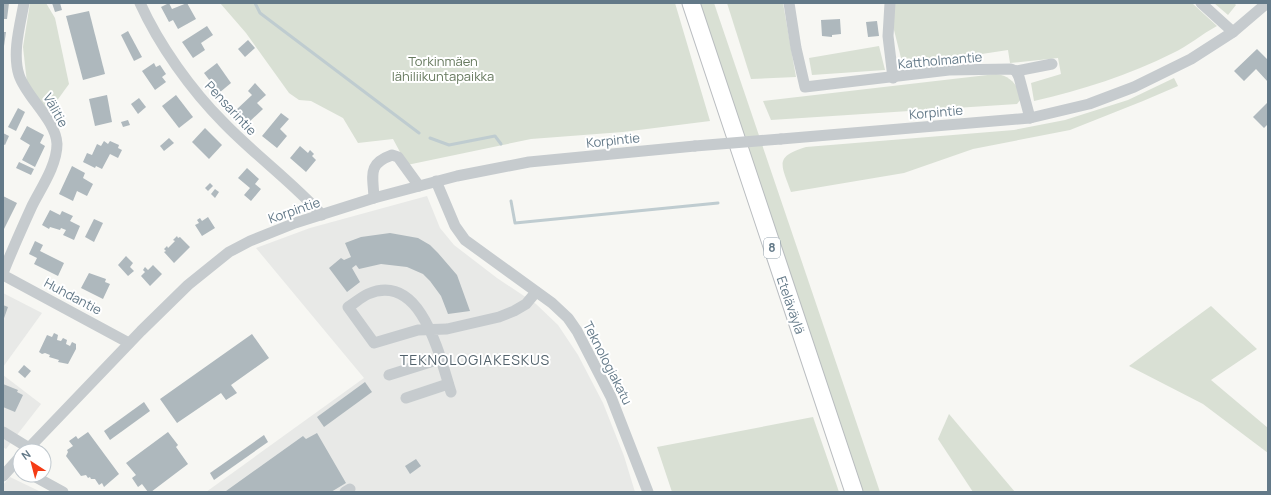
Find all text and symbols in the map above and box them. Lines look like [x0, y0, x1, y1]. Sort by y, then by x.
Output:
street label: Kattholmantie [897, 47, 983, 73]
park label: Torkinmäen lähiliikuntapaikka [392, 52, 494, 85]
street label: Pensarintie [201, 77, 261, 139]
street label: Välitie [39, 90, 73, 131]
street label: Korpintie [908, 101, 964, 123]
street label: Korpintie [585, 128, 641, 152]
street label: Korpintie [266, 193, 323, 227]
road number: 8 [764, 238, 780, 258]
street label: Huhdantie [41, 273, 105, 319]
street label: Eteläväylä [773, 274, 809, 336]
street label: Teknologiakatu [579, 318, 637, 408]
district label: TEKNOLOGIAKESKUS [400, 350, 550, 369]
north arrow [12, 443, 52, 483]
text: N [18, 446, 34, 463]

